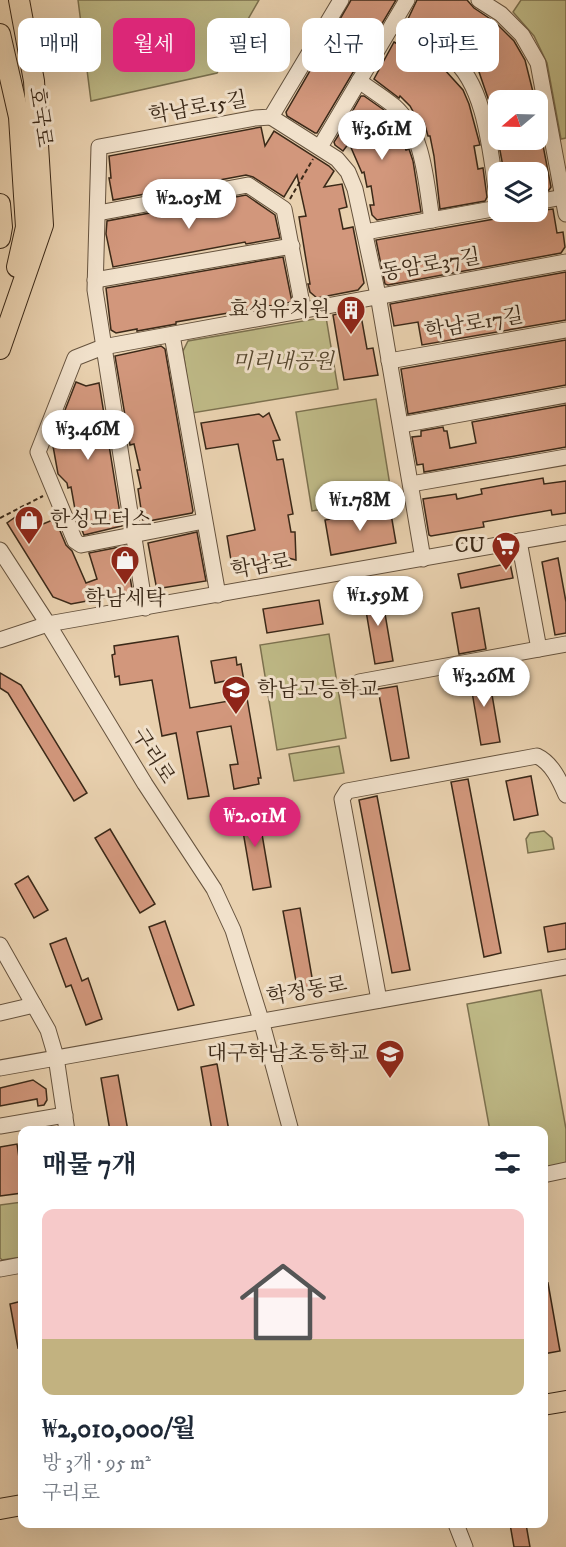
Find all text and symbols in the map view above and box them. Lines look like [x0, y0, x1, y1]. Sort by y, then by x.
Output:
chip: 매매 [18, 18, 101, 72]
chip: 월세 [113, 18, 195, 72]
chip: 필터 [207, 18, 290, 72]
chip: 신규 [302, 18, 384, 72]
chip: 아파트 [396, 18, 499, 72]
street label: 호국로 [23, 85, 57, 149]
street label: 학남로15길 [147, 87, 249, 129]
north arrow [488, 90, 548, 150]
map controls [488, 90, 548, 222]
pin: ₩3.61M [333, 110, 431, 161]
text: ₩3.61M [352, 117, 412, 142]
button: layers [488, 162, 548, 222]
pin: ₩2.05M [140, 179, 238, 230]
text: ₩2.05M [156, 186, 222, 211]
street label: 동암로37길 [379, 244, 483, 286]
building icon: 효성유치원 [335, 294, 367, 336]
place label: 효성유치원 [229, 297, 330, 323]
street label: 학남로17길 [423, 303, 525, 345]
park label: 미리내공원 [232, 349, 335, 375]
pin: ₩3.46M [39, 410, 137, 461]
text: ₩3.46M [56, 417, 120, 442]
pin: ₩1.78M [311, 481, 409, 532]
text: ₩1.78M [329, 488, 391, 513]
shop icon: 한성모터스 [13, 504, 45, 546]
place label: 한성모터스 [50, 507, 151, 533]
supermarket icon: CU [490, 530, 522, 572]
place label: CU [455, 533, 485, 559]
shop icon: 학남세탁 [109, 544, 141, 586]
street label: 학남로 [229, 548, 293, 584]
pin: ₩1.59M [329, 576, 427, 627]
text: ₩1.59M [347, 583, 409, 608]
place label: 학남세탁 [84, 586, 166, 612]
pin: ₩3.26M [435, 657, 533, 708]
text: ₩3.26M [453, 664, 515, 689]
school or university icon: 학남고등학교 [220, 674, 252, 716]
place label: 학남고등학교 [257, 677, 379, 703]
street label: 구리로 [126, 723, 180, 789]
pin: ₩2.01M [206, 797, 304, 848]
text: ₩2.01M [224, 804, 286, 829]
street label: 학정동로 [265, 971, 349, 1011]
school or university icon: 대구학남초등학교 [374, 1038, 406, 1080]
place label: 대구학남초등학교 [207, 1041, 369, 1067]
icon: filters [491, 1146, 524, 1179]
text: 매물 7개 [42, 1149, 137, 1182]
icon: home [229, 1248, 337, 1356]
text: ₩2,010,000/월 [42, 1413, 196, 1446]
text: 방 3개 · 95 m² [42, 1451, 151, 1476]
text: 구리로 [42, 1481, 100, 1506]

